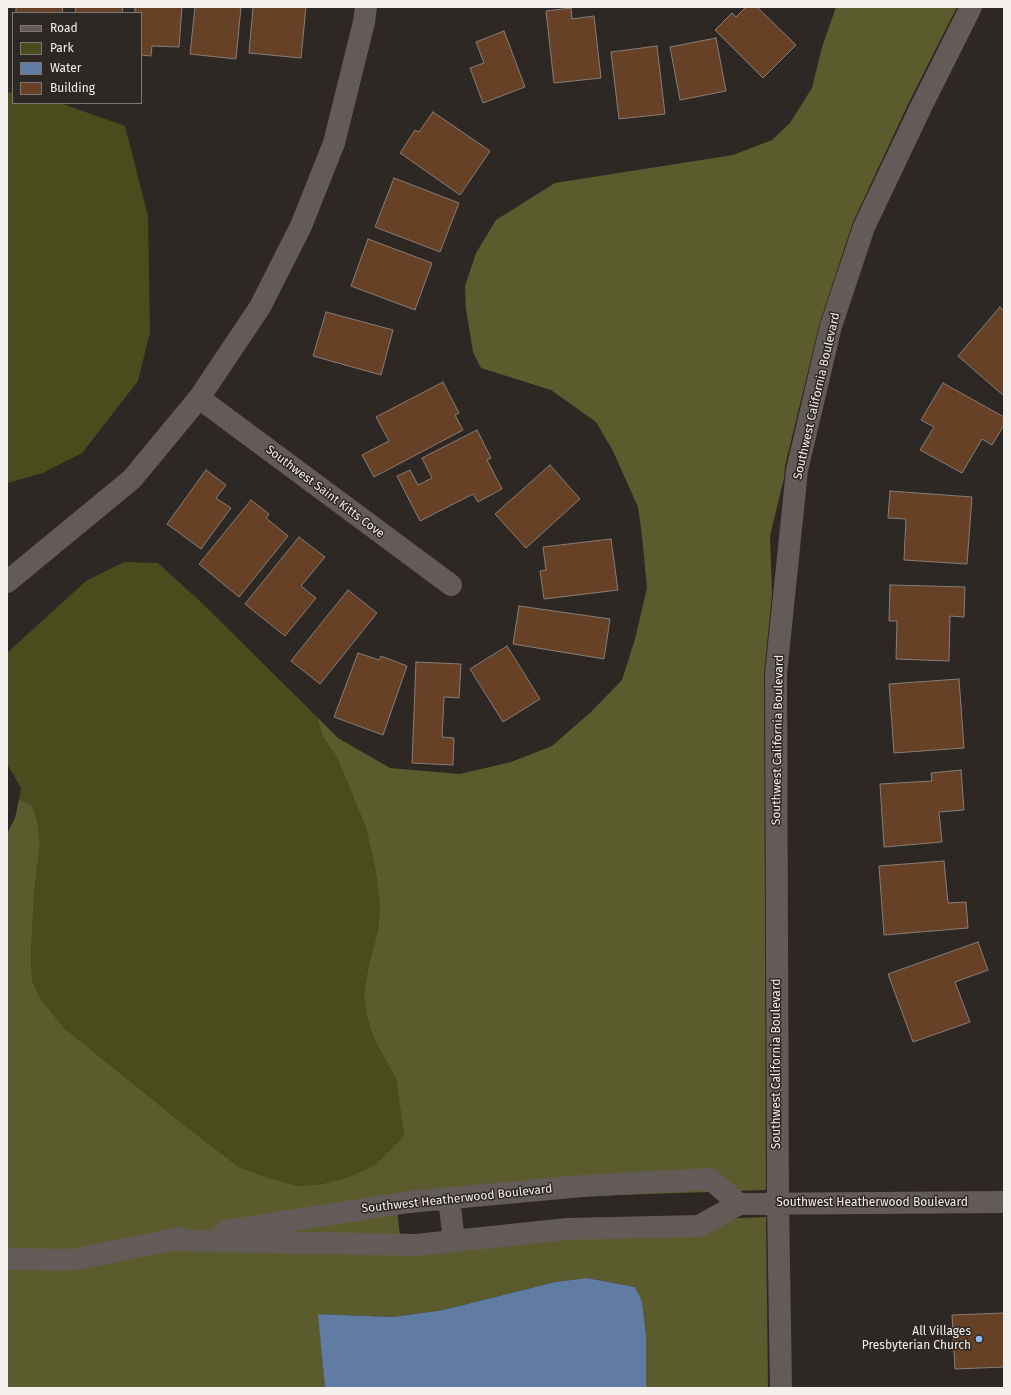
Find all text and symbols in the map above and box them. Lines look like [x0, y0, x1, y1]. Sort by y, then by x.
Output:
legend [12, 12, 142, 104]
text: Road [50, 21, 78, 35]
text: Park [50, 41, 74, 55]
text: Water [50, 61, 81, 75]
text: Building [50, 81, 95, 95]
street label: Southwest California Boulevard [791, 311, 843, 481]
street label: Southwest Saint Kitts Cove [263, 443, 387, 541]
street label: Southwest California Boulevard [769, 655, 787, 825]
street label: Southwest California Boulevard [770, 979, 784, 1149]
street label: Southwest Heatherwood Boulevard [361, 1182, 553, 1216]
street label: Southwest Heatherwood Boulevard [776, 1196, 968, 1210]
place label: All Villages Presbyterian Church [862, 1325, 971, 1353]
marker: All Villages Presbyterian Church [974, 1334, 984, 1344]

